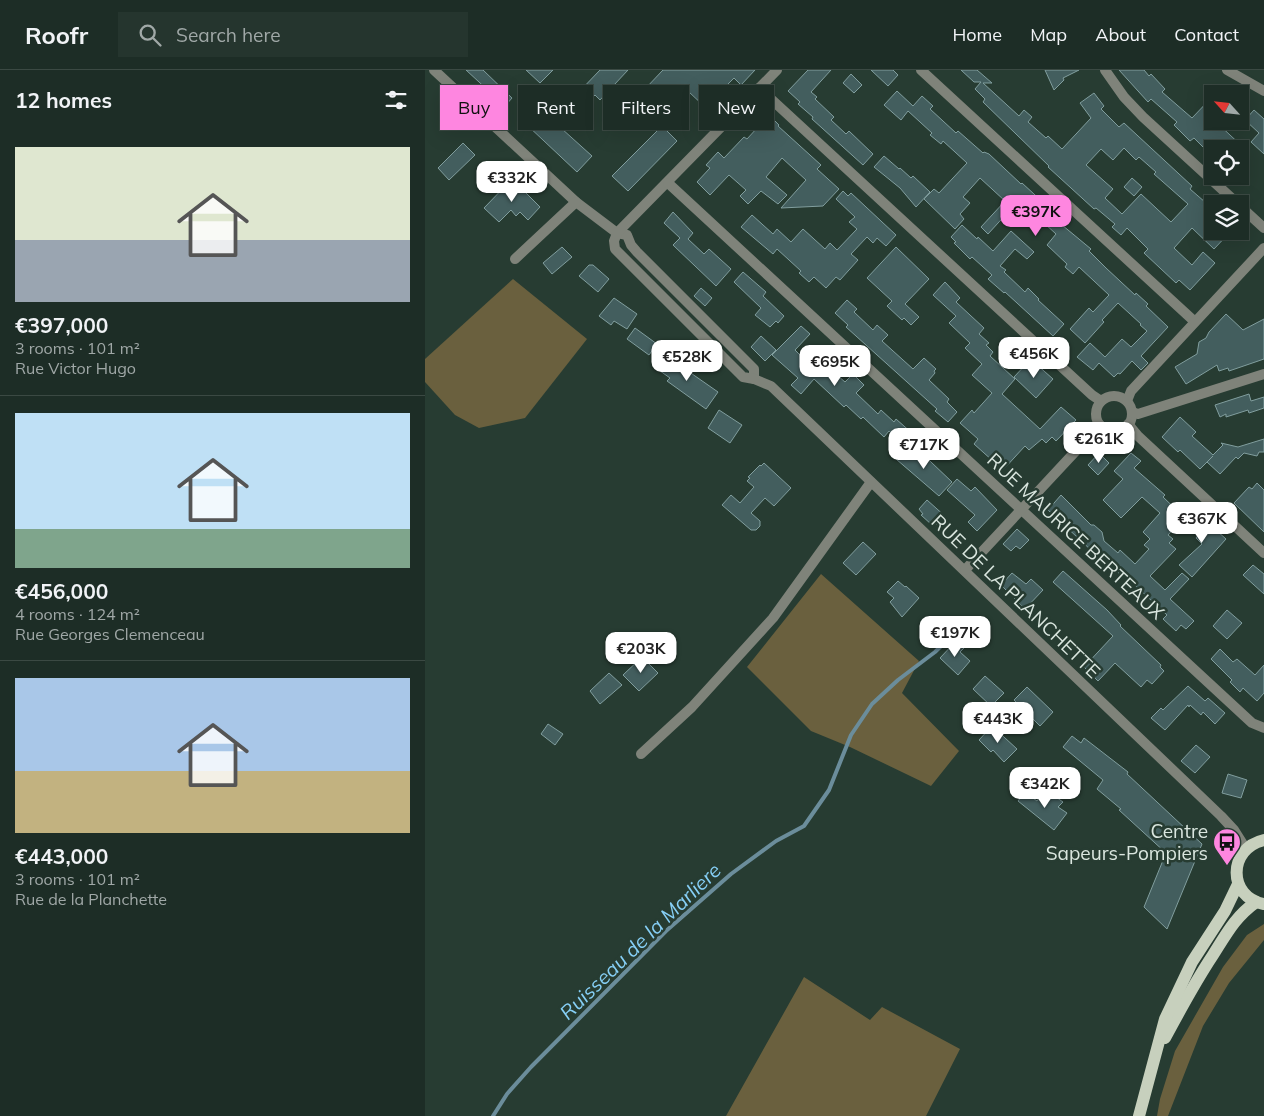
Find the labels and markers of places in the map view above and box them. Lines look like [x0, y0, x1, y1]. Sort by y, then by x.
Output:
pin: €332K [477, 160, 547, 203]
pin: €397K [1001, 194, 1071, 237]
pin: €456K [999, 336, 1069, 379]
pin: €528K [652, 340, 722, 382]
pin: €695K [800, 344, 870, 387]
pin: €261K [1064, 422, 1134, 464]
pin: €717K [889, 428, 959, 470]
pin: €367K [1167, 502, 1237, 544]
pin: €197K [920, 616, 990, 658]
pin: €203K [606, 632, 676, 674]
pin: €443K [963, 702, 1033, 744]
pin: €342K [1010, 766, 1080, 809]
place label: Centre Sapeurs-Pompiers [1046, 819, 1208, 865]
bus stop icon: Centre Sapeurs-Pompiers [1212, 827, 1242, 866]

